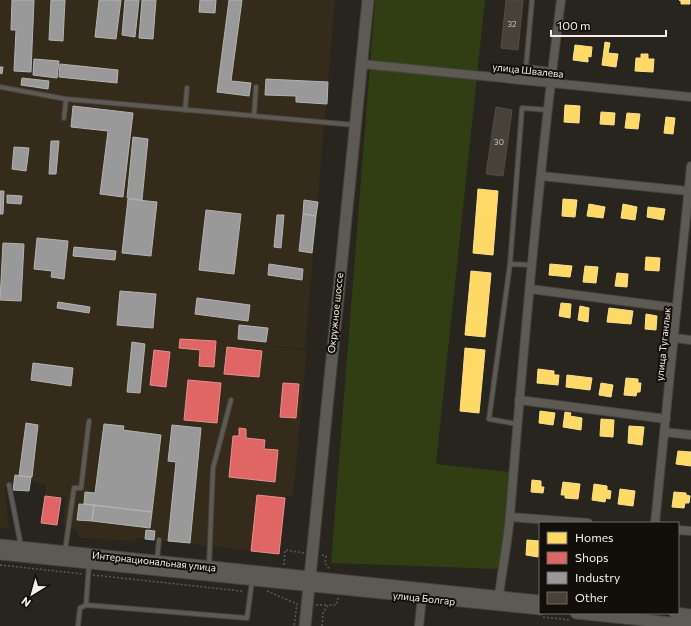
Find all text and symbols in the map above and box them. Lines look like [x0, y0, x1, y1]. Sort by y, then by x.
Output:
scale bar [551, 12, 666, 38]
text: 100 m [557, 18, 591, 32]
house number: 32 [508, 19, 517, 29]
street label: улица Швалева [492, 60, 564, 80]
house number: 30 [494, 137, 504, 147]
street label: Окружное шоссе [325, 272, 345, 354]
street label: улица Туганлык [653, 306, 673, 381]
legend [539, 522, 679, 614]
text: Homes [575, 530, 613, 544]
street label: Интернациональная улица [91, 549, 217, 573]
text: Shops [575, 550, 609, 564]
text: Industry [575, 570, 620, 584]
north arrow [12, 574, 52, 614]
street label: улица Болгар [392, 589, 456, 607]
text: Other [575, 590, 608, 604]
text: N [18, 595, 33, 610]

